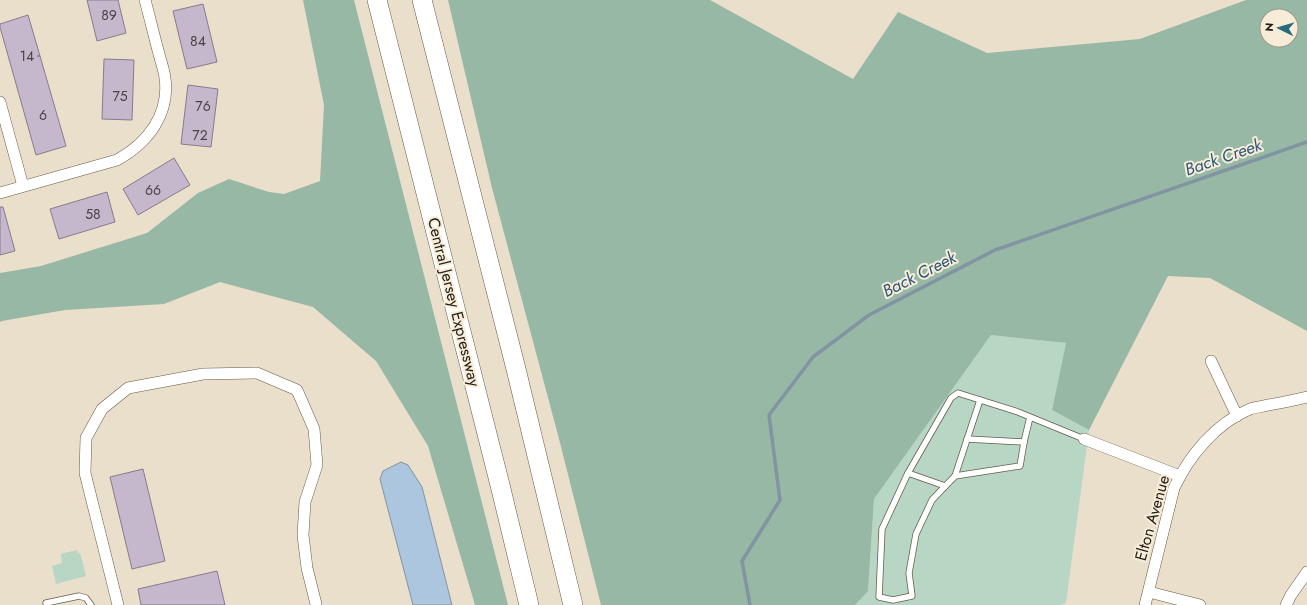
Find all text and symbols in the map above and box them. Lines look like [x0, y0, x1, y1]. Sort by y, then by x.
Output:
house number: 89 [101, 5, 117, 25]
north arrow [1259, 8, 1299, 48]
text: N [1261, 22, 1277, 32]
house number: 84 [190, 31, 206, 51]
house number: 14 [20, 46, 34, 66]
house number: 75 [112, 86, 128, 106]
house number: 76 [195, 96, 211, 116]
house number: 6 [39, 105, 47, 125]
house number: 72 [192, 125, 208, 145]
water label: Back Creek [1181, 132, 1265, 181]
house number: 66 [145, 180, 161, 200]
house number: 58 [85, 204, 101, 224]
street label: Central Jersey Expressway [422, 215, 486, 390]
water label: Back Creek [878, 245, 961, 303]
street label: Elton Avenue [1129, 472, 1175, 564]

